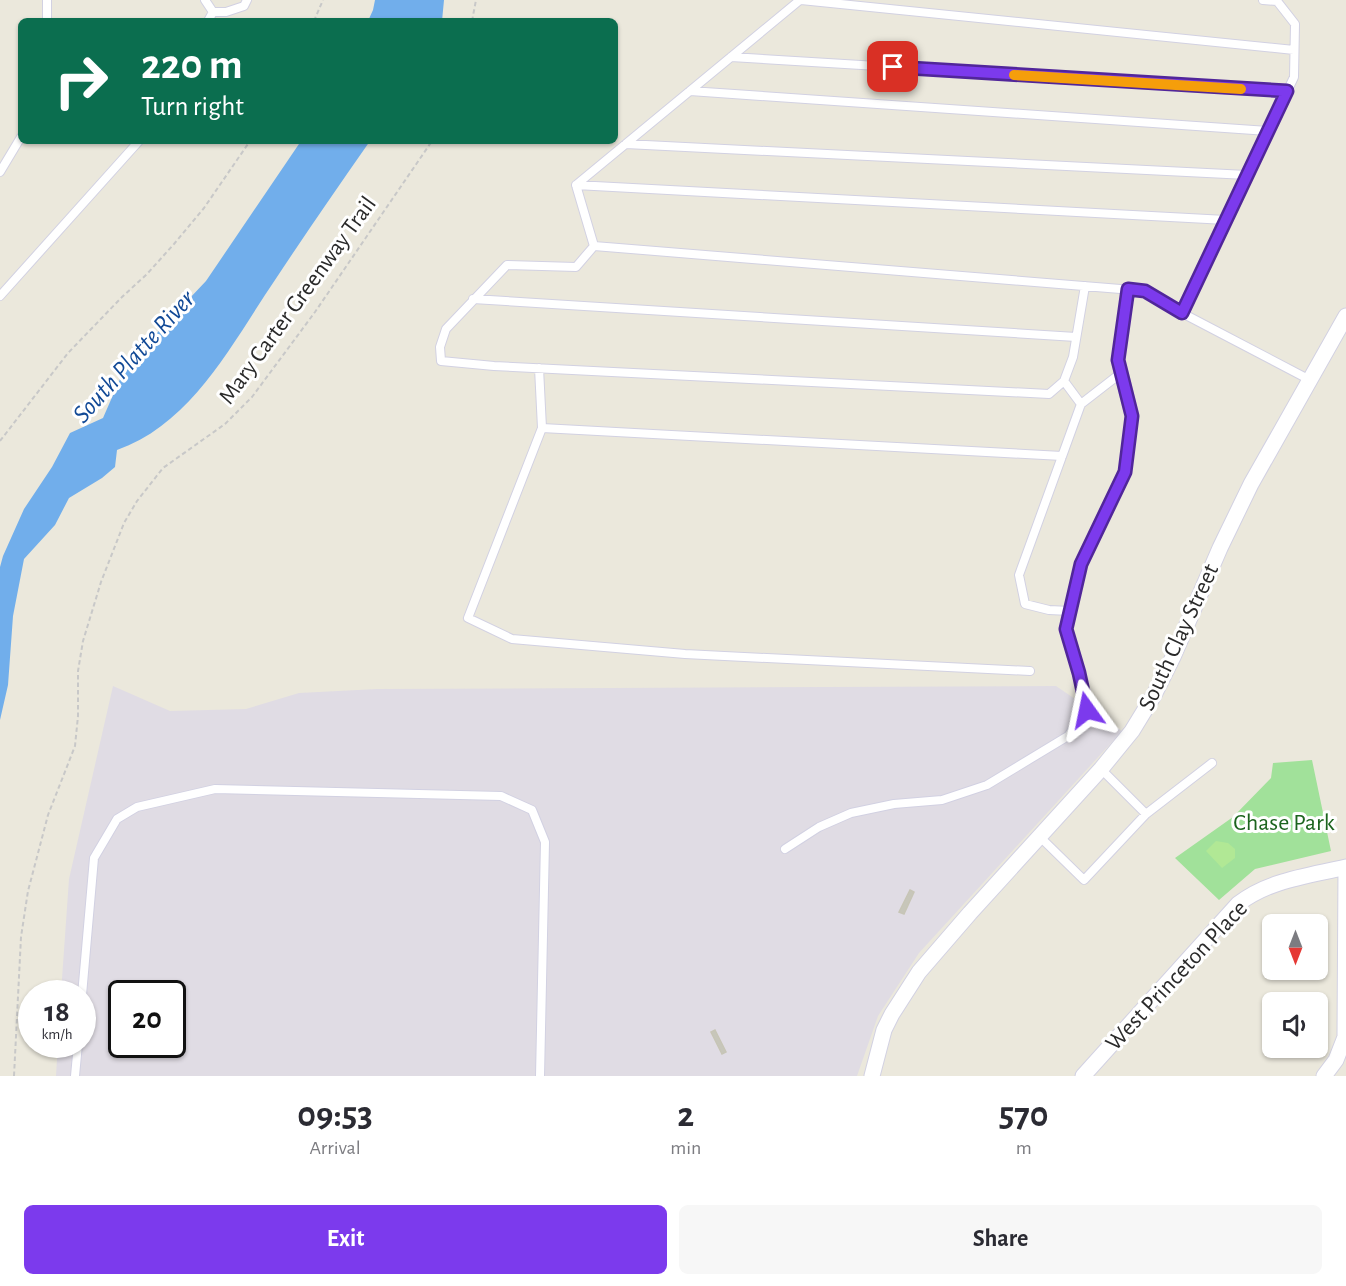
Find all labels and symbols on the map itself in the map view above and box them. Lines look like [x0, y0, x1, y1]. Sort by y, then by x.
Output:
pin [867, 41, 918, 92]
street label: Mary Carter Greenway Trail [215, 192, 381, 409]
water label: South Platte River [68, 284, 201, 428]
street label: South Clay Street [1134, 560, 1223, 714]
position arrow [1055, 678, 1119, 742]
park label: Chase Park [1233, 811, 1335, 835]
street label: West Princeton Place [1101, 896, 1252, 1055]
north arrow [1262, 914, 1328, 980]
speed limit sign: 20 [108, 980, 186, 1058]

